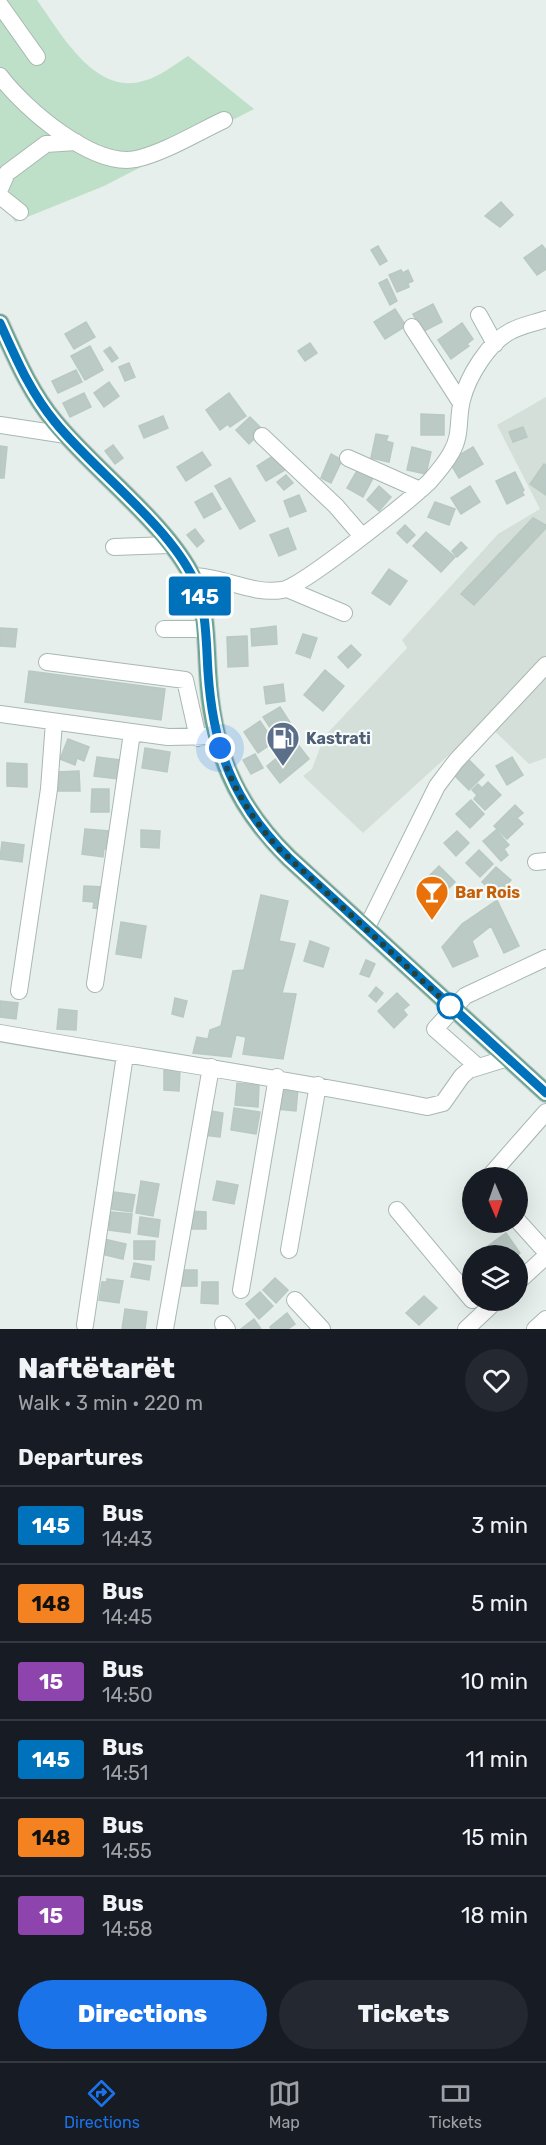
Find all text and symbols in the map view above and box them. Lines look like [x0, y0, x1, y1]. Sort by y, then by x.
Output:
line badge: 145 [166, 576, 234, 616]
text: 145 [181, 584, 219, 609]
fuel station icon: Kastrati [265, 720, 301, 767]
place label: Kastrati [306, 729, 371, 748]
your location [205, 733, 235, 763]
bar icon: Bar Rois [414, 874, 450, 921]
place label: Bar Rois [455, 883, 520, 902]
unlabelled marker [437, 993, 463, 1019]
north arrow [462, 1167, 528, 1233]
map controls [462, 1167, 528, 1311]
button: layers [462, 1245, 528, 1311]
button: heart [465, 1349, 528, 1412]
text: Naftëtarët [18, 1352, 175, 1385]
text: Walk · 3 min · 220 m [18, 1391, 203, 1415]
text: Departures [18, 1444, 143, 1471]
text: Bus [102, 1500, 144, 1527]
text: 3 min [471, 1512, 528, 1539]
text: 145 [32, 1513, 70, 1538]
text: 14:43 [102, 1527, 153, 1551]
text: Bus [102, 1578, 144, 1605]
text: 5 min [471, 1590, 528, 1617]
text: 148 [32, 1591, 71, 1616]
text: 14:45 [102, 1605, 152, 1629]
text: Bus [102, 1656, 144, 1683]
text: 10 min [461, 1668, 528, 1695]
text: 15 [39, 1669, 63, 1694]
text: 14:50 [102, 1683, 153, 1707]
text: Bus [102, 1734, 144, 1761]
text: 11 min [466, 1746, 528, 1773]
text: 145 [32, 1747, 70, 1772]
text: 14:51 [102, 1761, 148, 1785]
text: Bus [102, 1812, 144, 1839]
text: 15 min [462, 1824, 528, 1851]
text: 148 [32, 1825, 71, 1850]
text: 14:55 [102, 1839, 152, 1863]
text: Bus [102, 1890, 144, 1917]
text: 18 min [461, 1902, 528, 1929]
text: 15 [39, 1903, 63, 1928]
text: 14:58 [102, 1917, 153, 1941]
button: Directions [18, 1980, 267, 2049]
button: Tickets [279, 1980, 528, 2049]
tab: Directions [64, 2077, 140, 2132]
tab: Map [268, 2077, 301, 2132]
tab: Tickets [429, 2077, 482, 2132]

